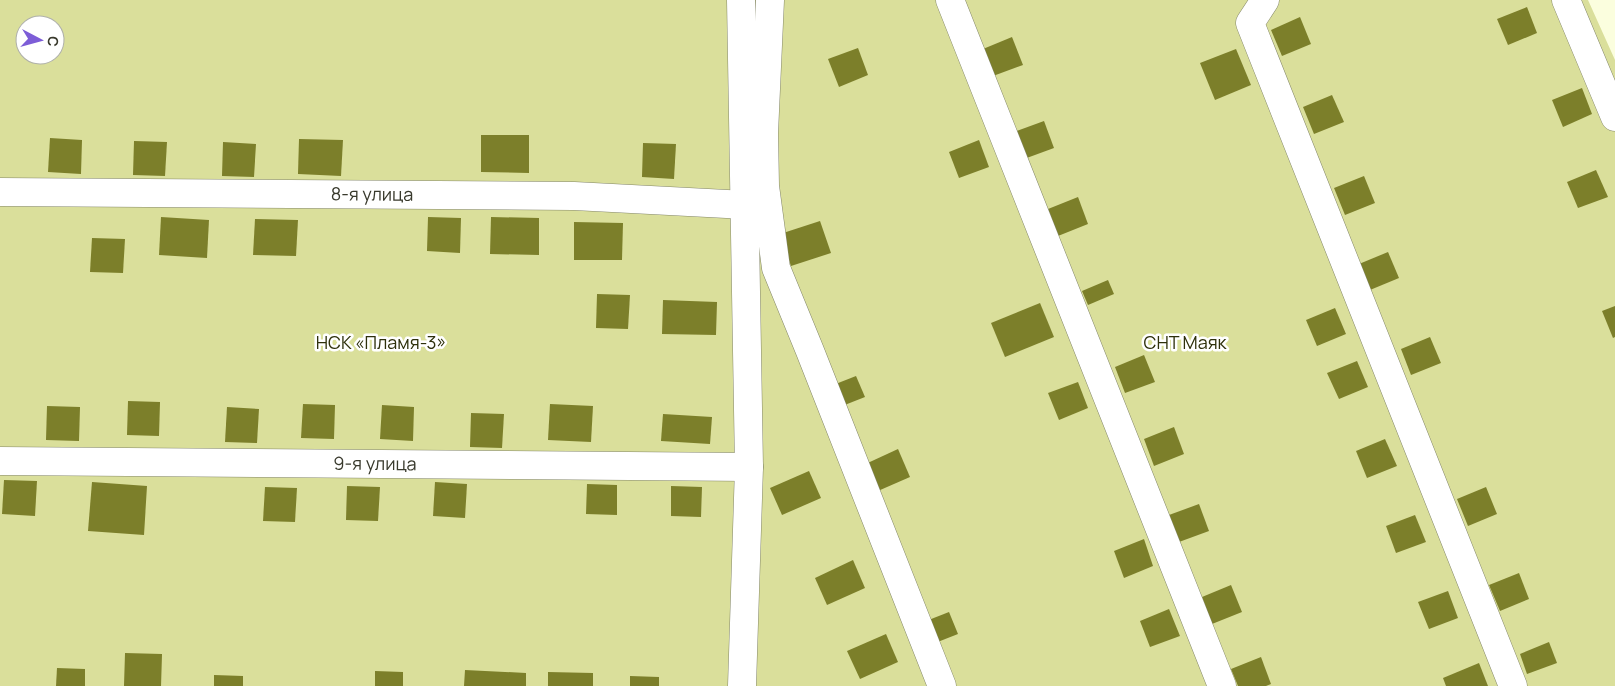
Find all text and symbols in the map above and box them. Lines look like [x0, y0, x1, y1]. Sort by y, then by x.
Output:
north arrow [15, 15, 65, 65]
text: С [43, 35, 63, 48]
street label: 8-я улица [331, 181, 413, 206]
park label: НСК «Пламя-3» [316, 330, 446, 354]
park label: СНТ Маяк [1144, 330, 1228, 354]
street label: 9-я улица [333, 451, 417, 475]

